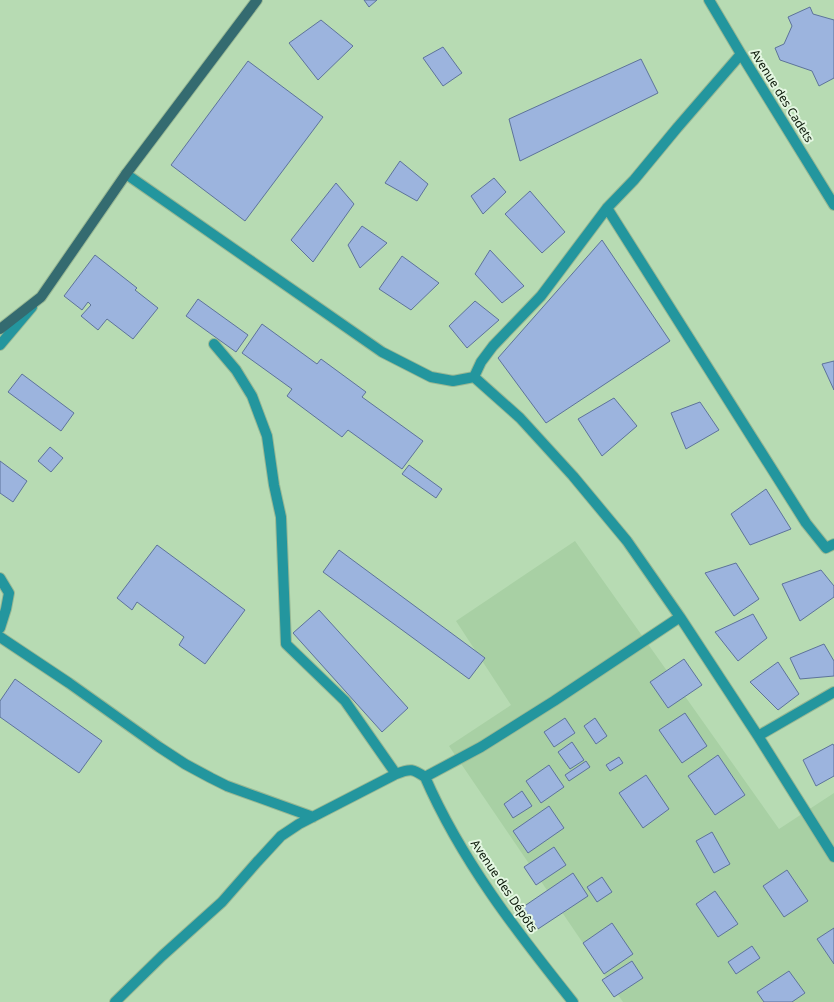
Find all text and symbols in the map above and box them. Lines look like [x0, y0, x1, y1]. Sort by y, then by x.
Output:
street label: Avenue des Cadets [747, 46, 818, 146]
street label: Avenue des Dépôts [467, 836, 542, 936]

